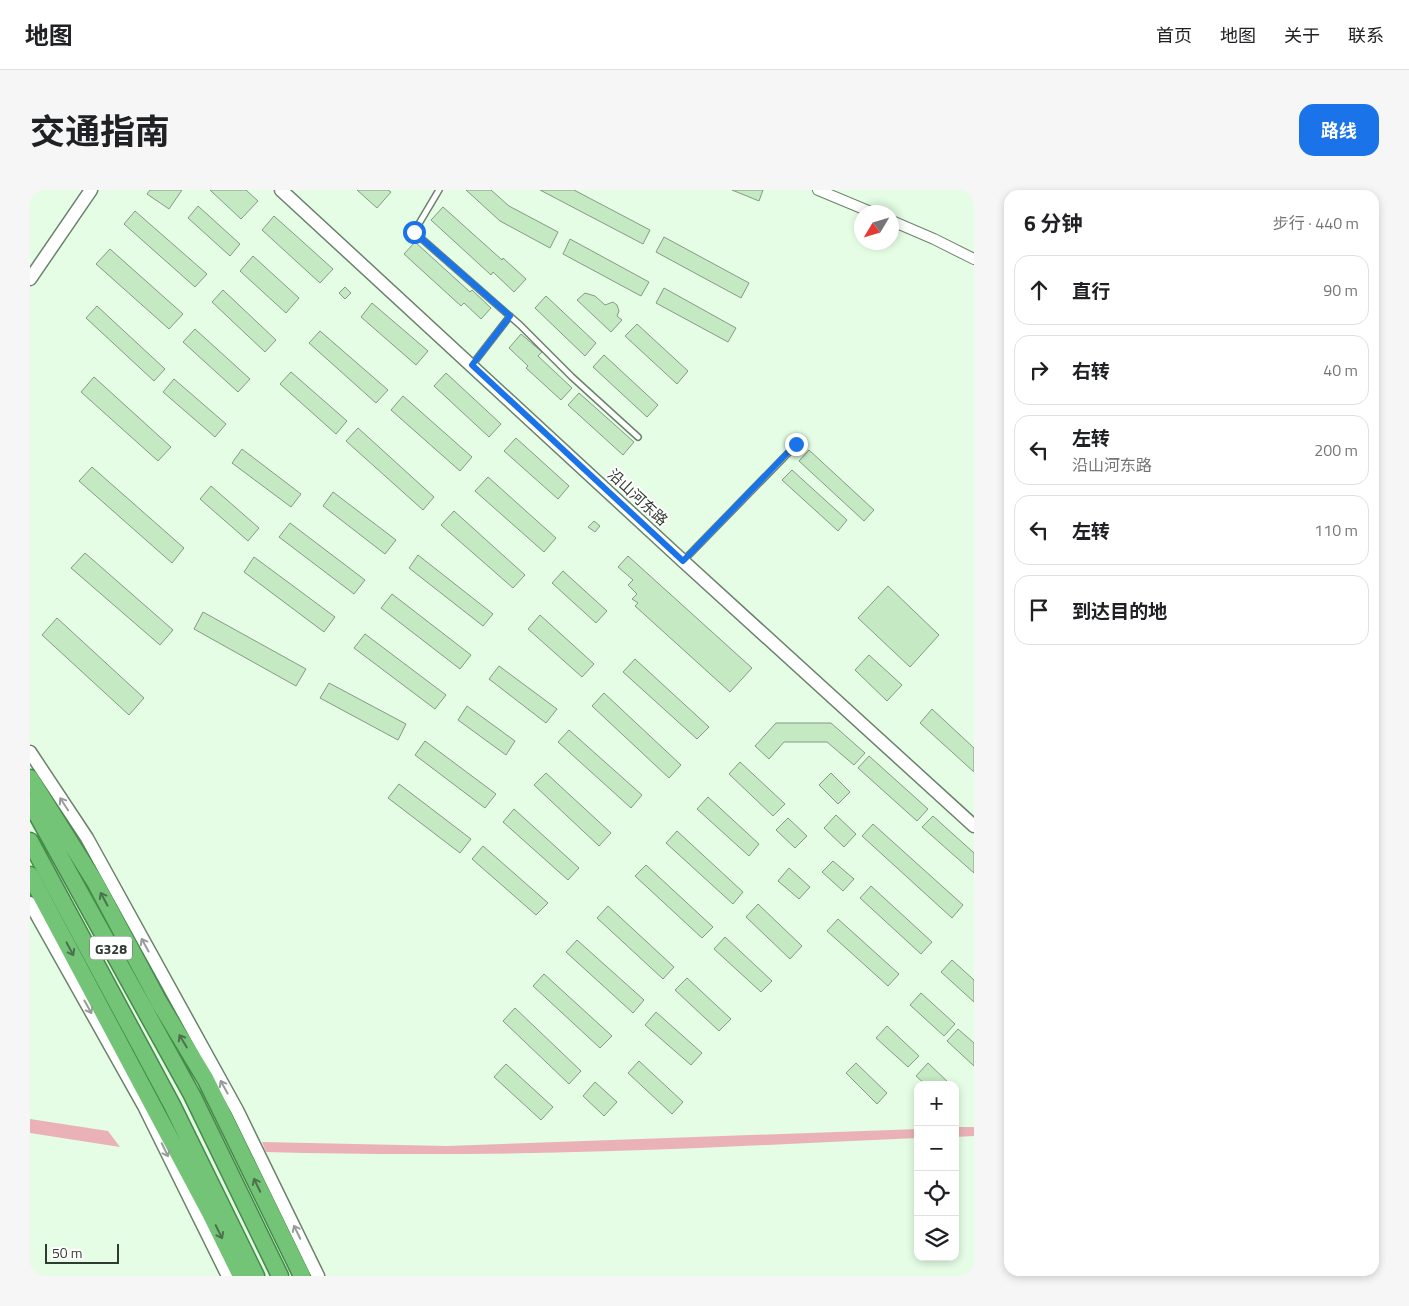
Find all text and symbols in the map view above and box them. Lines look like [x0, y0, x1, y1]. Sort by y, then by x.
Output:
text: 地图 [25, 17, 73, 53]
text: 首页 [1156, 22, 1192, 49]
text: 地图 [1220, 22, 1256, 49]
text: 关于 [1284, 22, 1320, 49]
text: 联系 [1348, 22, 1384, 49]
text: 交通指南 [30, 104, 170, 158]
button: 路线 [1299, 104, 1379, 156]
north arrow [854, 205, 899, 250]
text: 6 分钟 [1024, 207, 1082, 239]
text: 步行 · 440 m [1273, 211, 1359, 235]
route start [403, 221, 426, 244]
icon: ahead [1025, 276, 1053, 304]
text: 直行 [1072, 276, 1110, 305]
text: 90 m [1323, 278, 1358, 302]
icon: right [1025, 356, 1053, 384]
text: 右转 [1072, 356, 1110, 385]
text: 40 m [1323, 358, 1358, 382]
text: 左转 [1072, 423, 1110, 452]
route end [785, 433, 808, 456]
icon: left [1025, 436, 1053, 464]
text: 200 m [1314, 438, 1358, 462]
text: 沿山河东路 [1072, 453, 1152, 477]
street label: 沿山河东路 [603, 463, 673, 531]
icon: left [1025, 516, 1053, 544]
text: 左转 [1072, 516, 1110, 545]
text: 110 m [1314, 518, 1358, 542]
icon: arrive [1025, 596, 1053, 624]
text: 到达目的地 [1072, 596, 1167, 625]
one-way arrow [59, 797, 69, 811]
one-way arrow [99, 892, 108, 907]
road number: G328 [90, 936, 132, 960]
one-way arrow [140, 938, 149, 953]
one-way arrow [66, 941, 75, 956]
one-way arrow [84, 999, 93, 1014]
one-way arrow [177, 1035, 187, 1049]
one-way arrow [219, 1080, 228, 1095]
map controls [914, 1081, 959, 1261]
button: + [914, 1081, 959, 1126]
button: − [914, 1126, 959, 1171]
one-way arrow [161, 1142, 170, 1157]
button: locate [914, 1171, 959, 1216]
one-way arrow [252, 1178, 262, 1193]
button: layers [914, 1216, 959, 1261]
one-way arrow [215, 1224, 225, 1239]
one-way arrow [292, 1225, 301, 1240]
scale bar [45, 1241, 119, 1264]
text: 50 m [52, 1242, 82, 1263]

